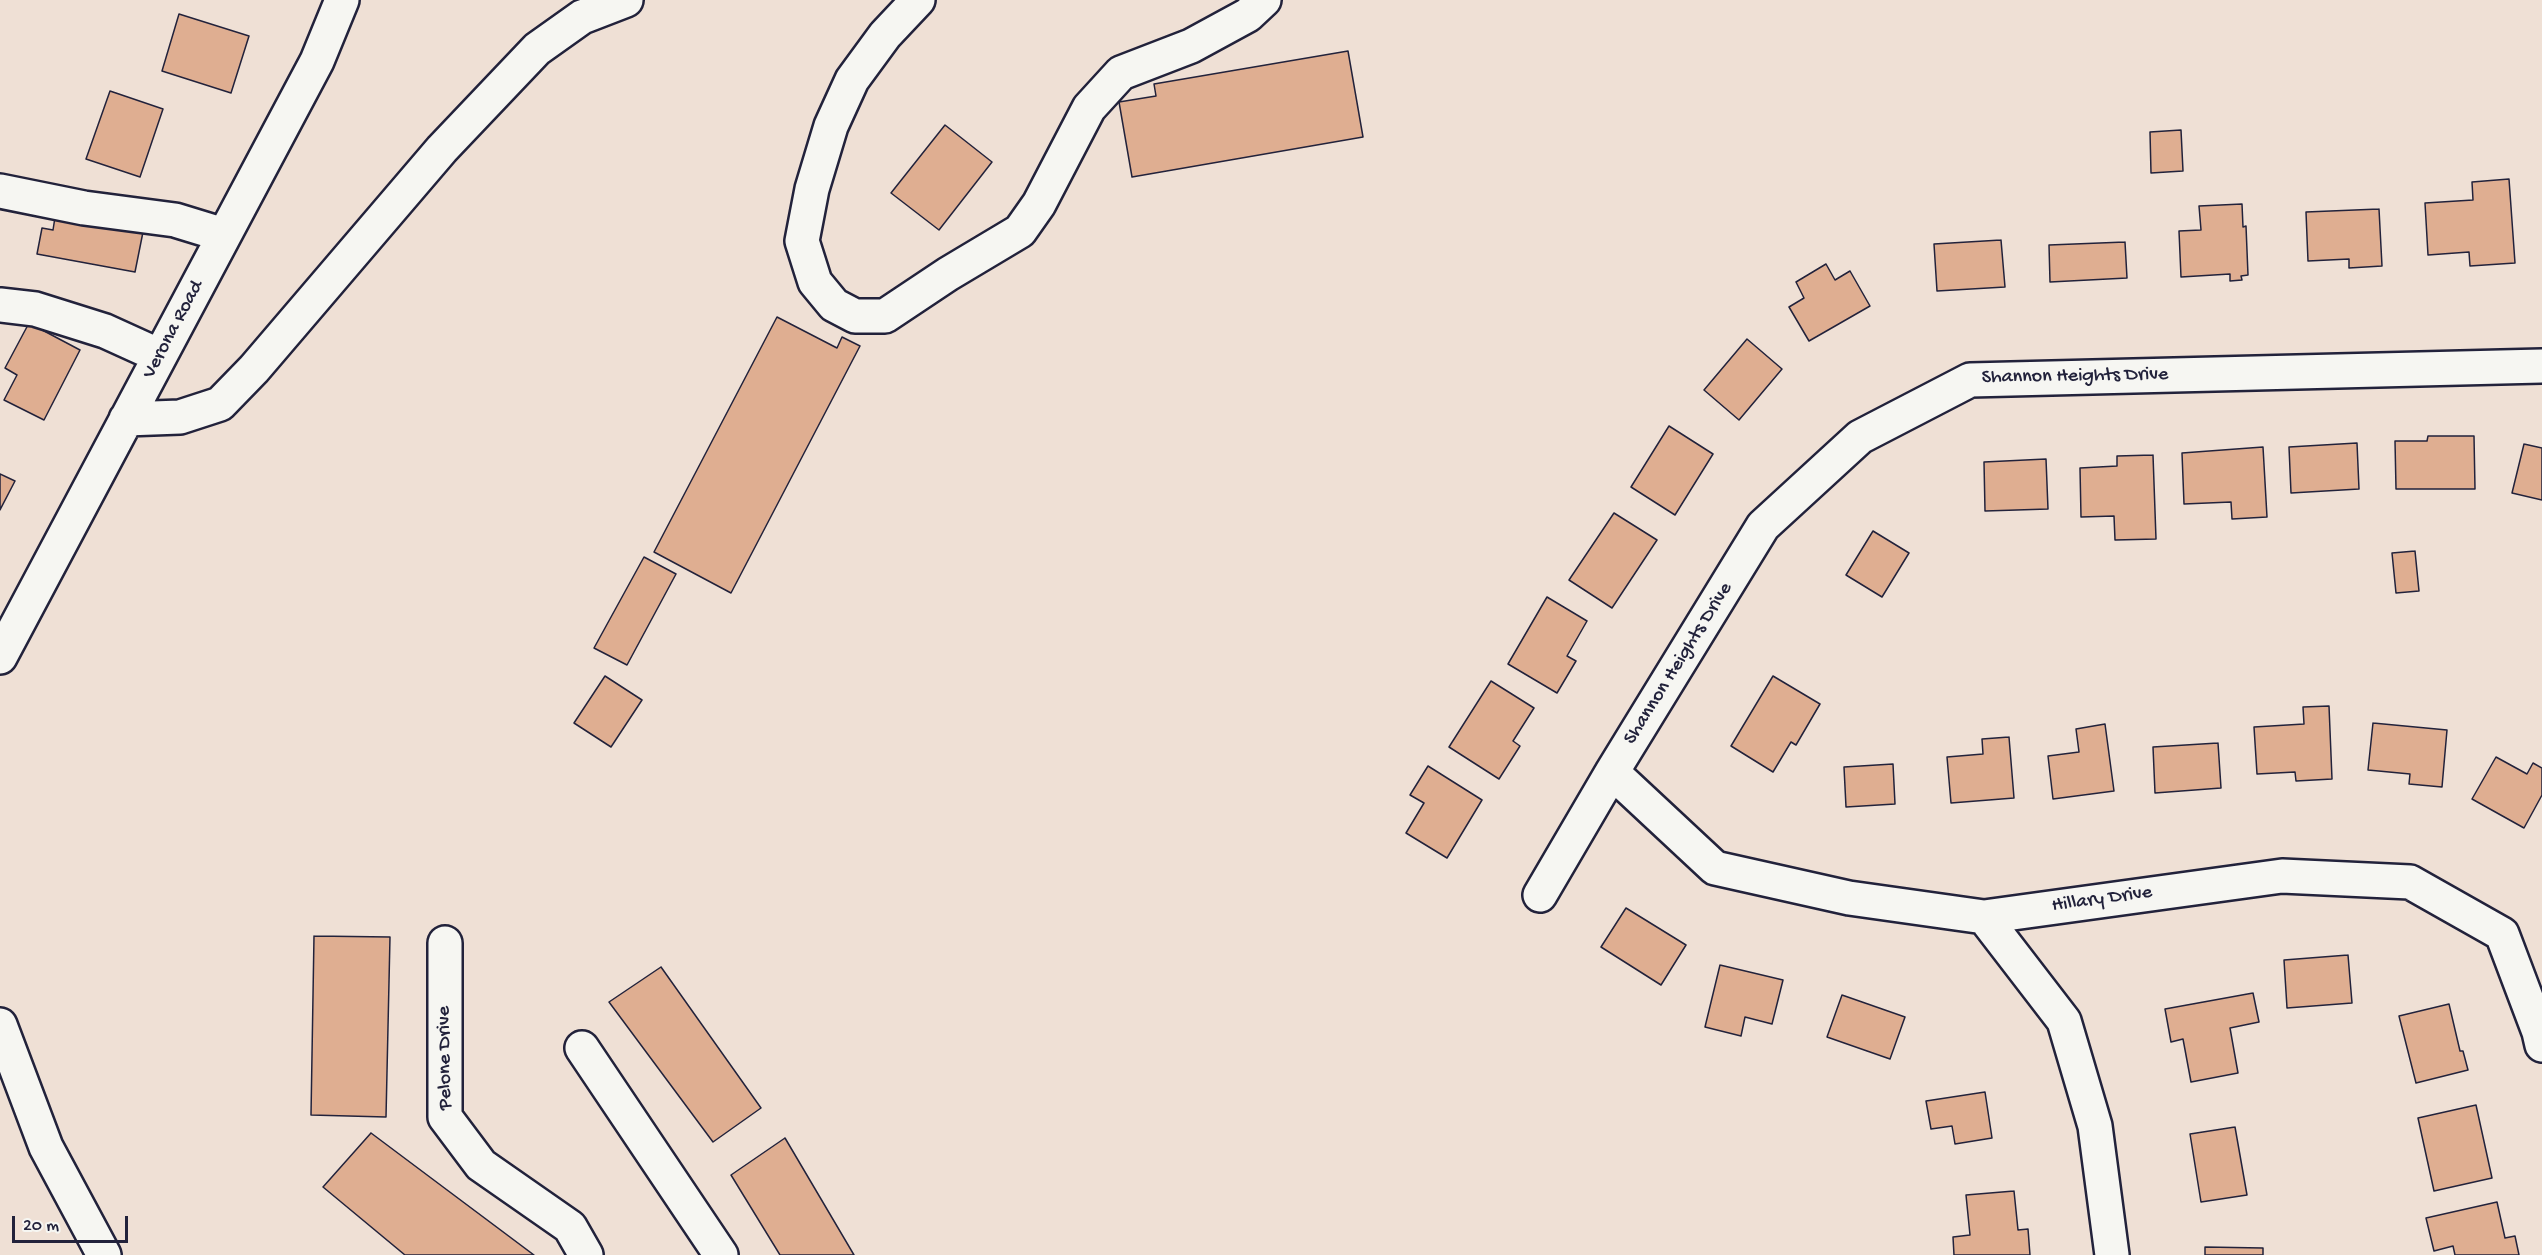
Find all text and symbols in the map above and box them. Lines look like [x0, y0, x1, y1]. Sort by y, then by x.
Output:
street label: Verona Road [138, 277, 210, 383]
street label: Shannon Heights Drive [1981, 363, 2169, 391]
street label: Shannon Heights Drive [1619, 578, 1739, 750]
street label: Hillary Drive [2050, 881, 2154, 919]
street label: Pelone Drive [433, 1006, 459, 1110]
scale bar [15, 1204, 130, 1242]
text: 20 m [23, 1216, 59, 1237]

